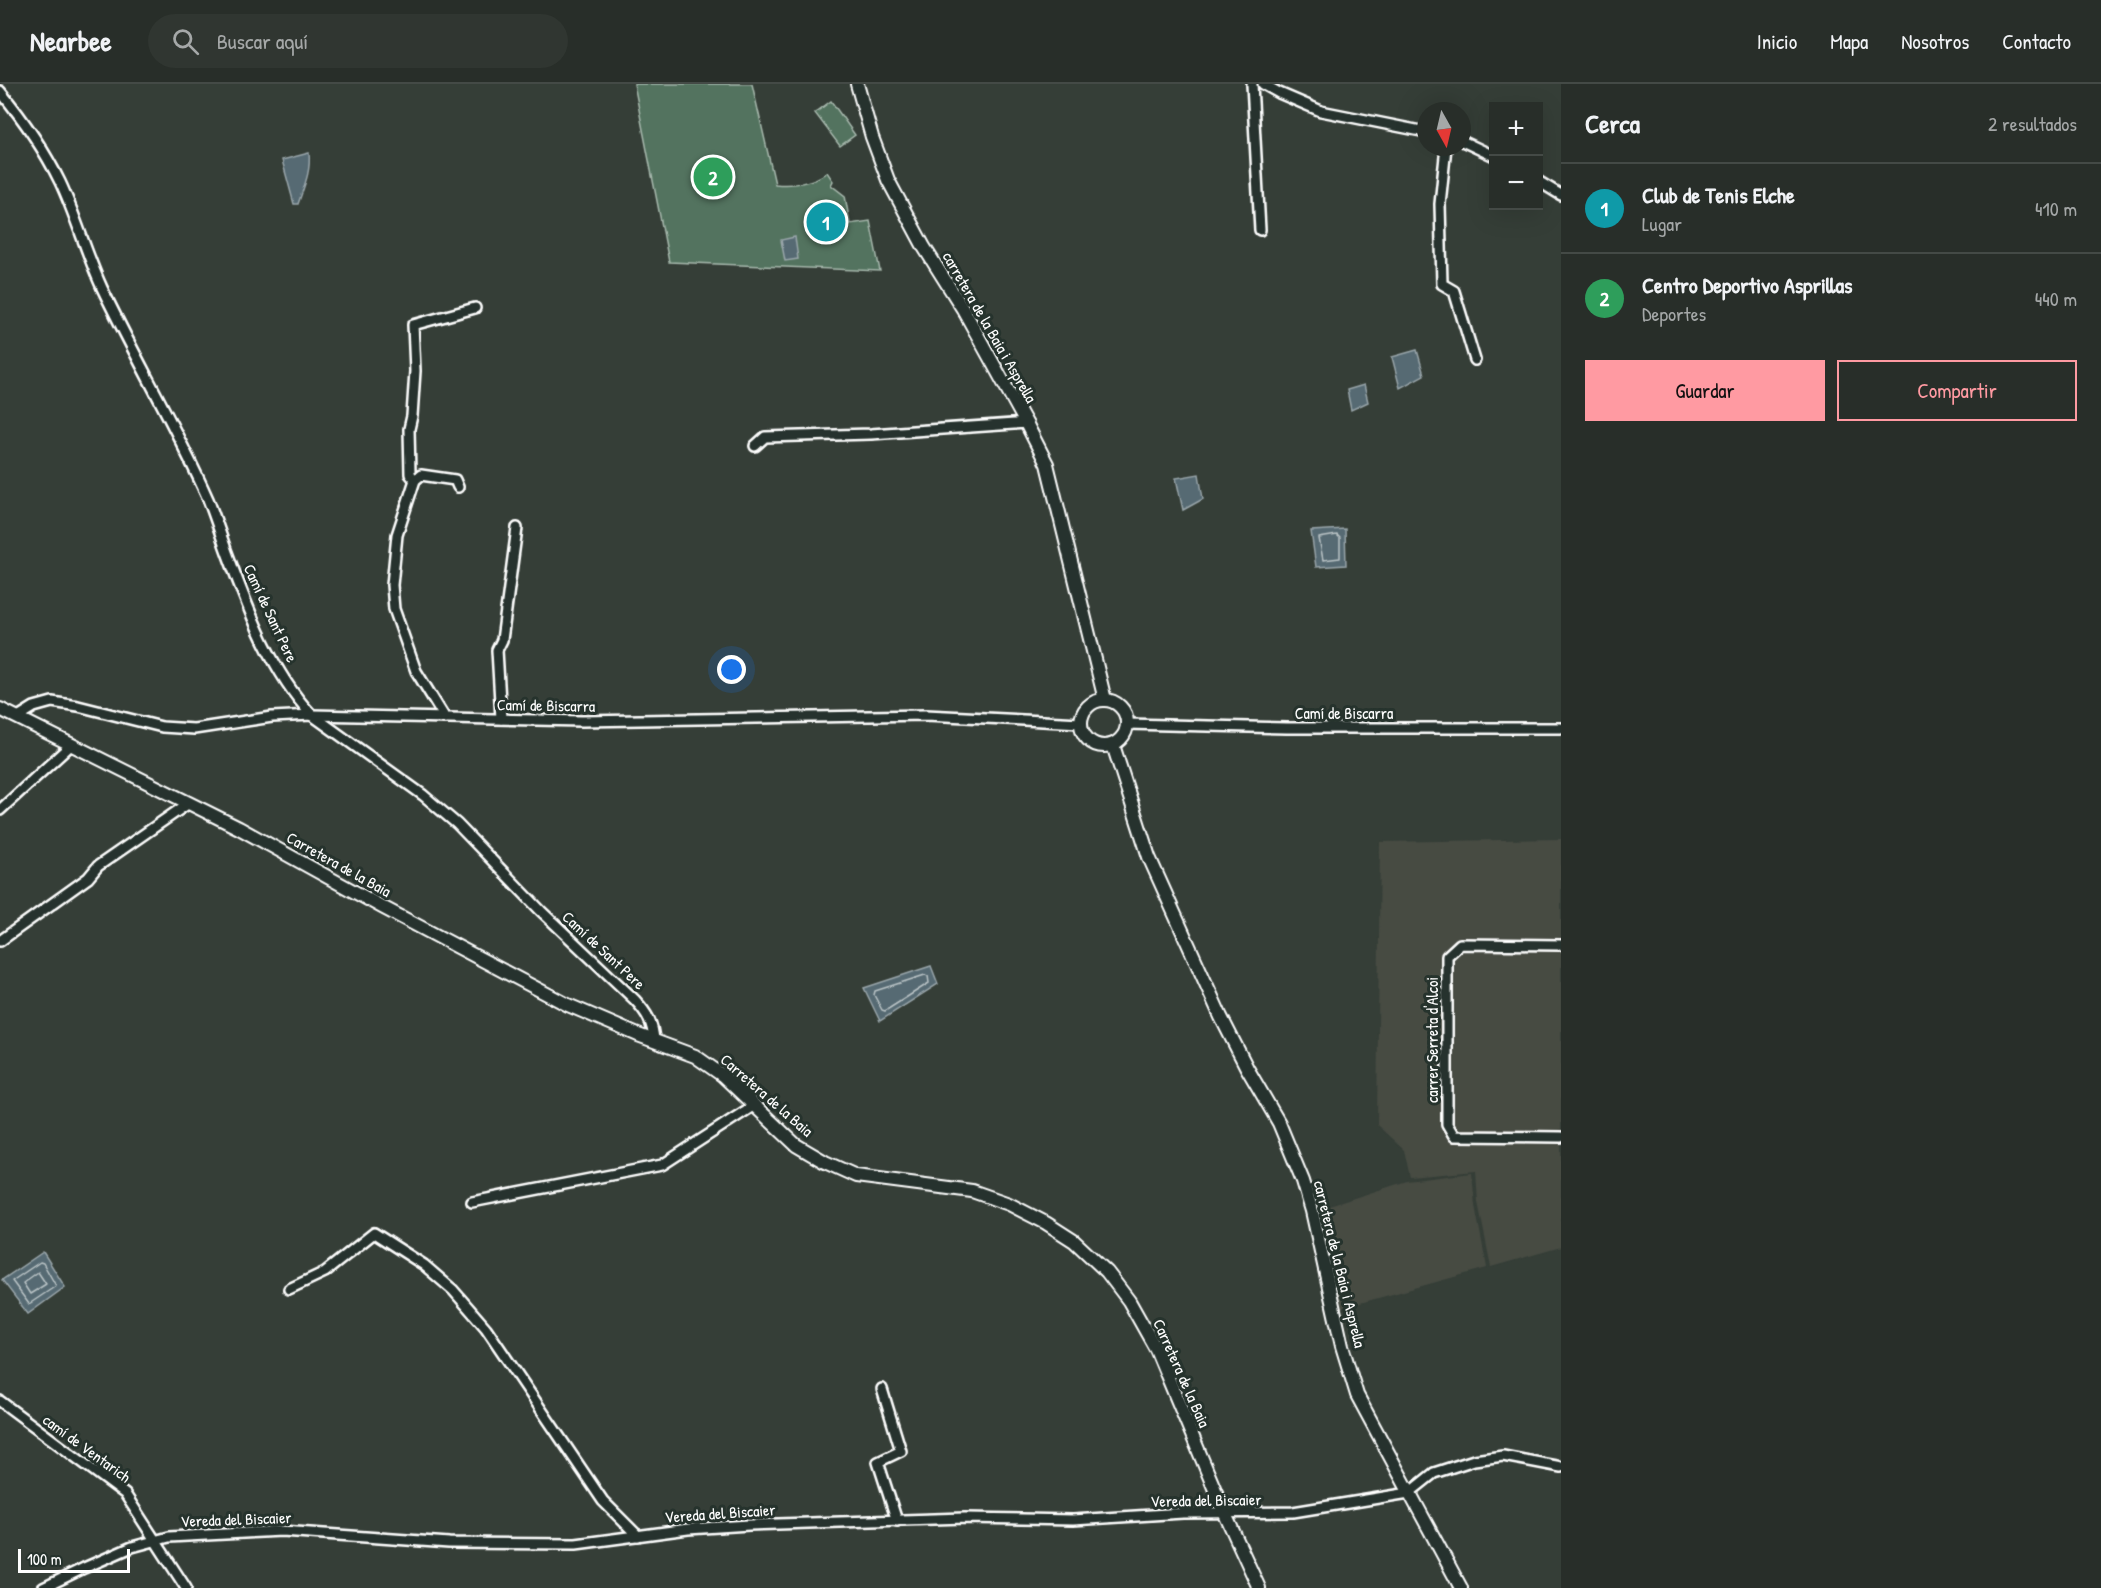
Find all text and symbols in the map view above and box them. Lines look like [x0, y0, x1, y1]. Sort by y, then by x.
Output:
search box [148, 14, 568, 68]
text: Nearbee [30, 22, 112, 60]
icon: search [169, 25, 202, 58]
text: Buscar aquí [217, 26, 308, 56]
text: Inicio [1757, 27, 1797, 56]
text: Mapa [1830, 27, 1868, 56]
text: Nosotros [1901, 27, 1969, 56]
text: Contacto [2002, 27, 2071, 56]
north arrow [1417, 102, 1471, 156]
map controls [1489, 102, 1543, 210]
button: + [1489, 102, 1543, 156]
text: Cerca [1585, 106, 1640, 141]
text: 2 resultados [1988, 110, 2077, 137]
pin: 2 [694, 154, 732, 200]
button: − [1489, 156, 1543, 210]
text: Club de Tenis Elche [1642, 180, 1795, 210]
text: 1 [1601, 195, 1608, 222]
text: 410 m [2035, 195, 2077, 222]
pin: 1 [806, 200, 846, 244]
text: Lugar [1642, 210, 1682, 237]
street label: carretera de la Baia i Asprella [938, 247, 1042, 407]
text: Centro Deportivo Asprillas [1642, 270, 1853, 300]
text: 2 [1600, 285, 1609, 312]
text: 440 m [2035, 285, 2077, 312]
text: Deportes [1642, 300, 1706, 327]
button: Guardar [1585, 360, 1825, 421]
button: Compartir [1837, 360, 2077, 421]
street label: Camí de Sant Pere [239, 560, 304, 666]
your location [717, 655, 746, 684]
street label: Camí de Biscarra [497, 693, 595, 717]
street label: Camí de Biscarra [1295, 702, 1393, 724]
street label: Carretera de la Baia [283, 826, 395, 902]
street label: Camí de Sant Pere [558, 906, 651, 995]
street label: carrer Serreta d'Alcoi [1421, 977, 1443, 1103]
street label: Carretera de la Baia [716, 1048, 818, 1142]
street label: carretera de la Baia i Asprella [1309, 1178, 1371, 1350]
street label: Carretera de la Baia [1148, 1315, 1216, 1431]
street label: camí de Ventarich [38, 1409, 136, 1488]
street label: Vereda del Biscaier [1150, 1488, 1262, 1512]
street label: Vereda del Biscaier [664, 1498, 776, 1528]
street label: Vereda del Biscaier [180, 1506, 292, 1532]
scale bar [18, 1546, 130, 1574]
text: 100 m [27, 1548, 62, 1570]

